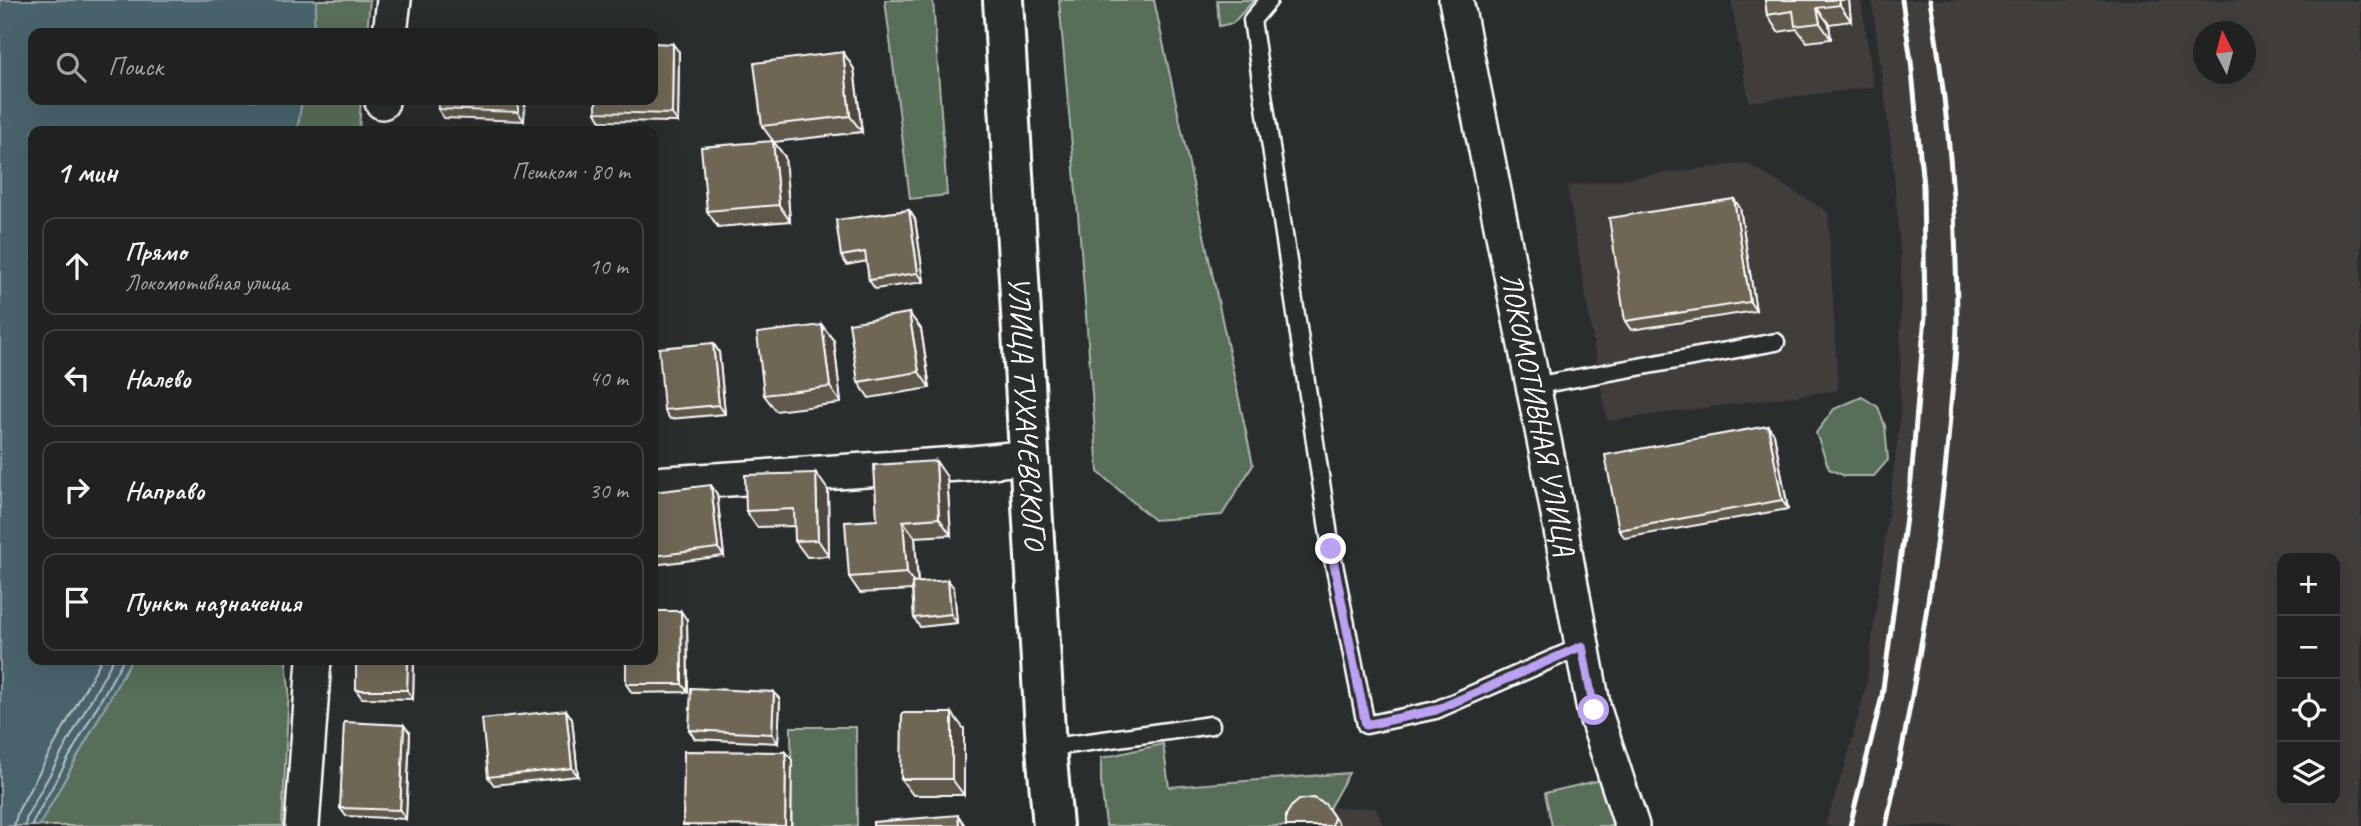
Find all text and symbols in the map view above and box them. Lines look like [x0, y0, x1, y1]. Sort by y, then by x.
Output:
north arrow [2193, 21, 2256, 84]
search box [28, 28, 658, 105]
icon: search [52, 48, 90, 86]
text: Поиск [108, 50, 163, 83]
text: 1 мин [56, 153, 117, 191]
text: Пешком · 80 m [512, 157, 630, 186]
text: Прямо [125, 235, 187, 268]
icon: ahead [58, 247, 96, 285]
text: 10 m [589, 252, 628, 281]
text: Локомотивная улица [125, 268, 289, 297]
street label: ЛОКОМОТИВНАЯ УЛИЦА [1492, 269, 1584, 560]
street label: УЛИЦА ТУХАЧЕВСКОГО [1000, 275, 1054, 553]
icon: left [58, 359, 96, 397]
text: Налево [125, 362, 191, 395]
text: 40 m [589, 364, 628, 393]
icon: right [58, 471, 96, 509]
text: Направо [125, 474, 204, 507]
text: 30 m [589, 476, 628, 505]
route end [1315, 533, 1346, 564]
map controls [2277, 553, 2340, 805]
button: + [2277, 553, 2340, 616]
icon: arrive [58, 583, 96, 621]
text: Пункт назначения [125, 586, 301, 619]
button: − [2277, 616, 2340, 679]
button: locate [2277, 679, 2340, 742]
route start [1578, 694, 1609, 725]
button: layers [2277, 742, 2340, 805]

